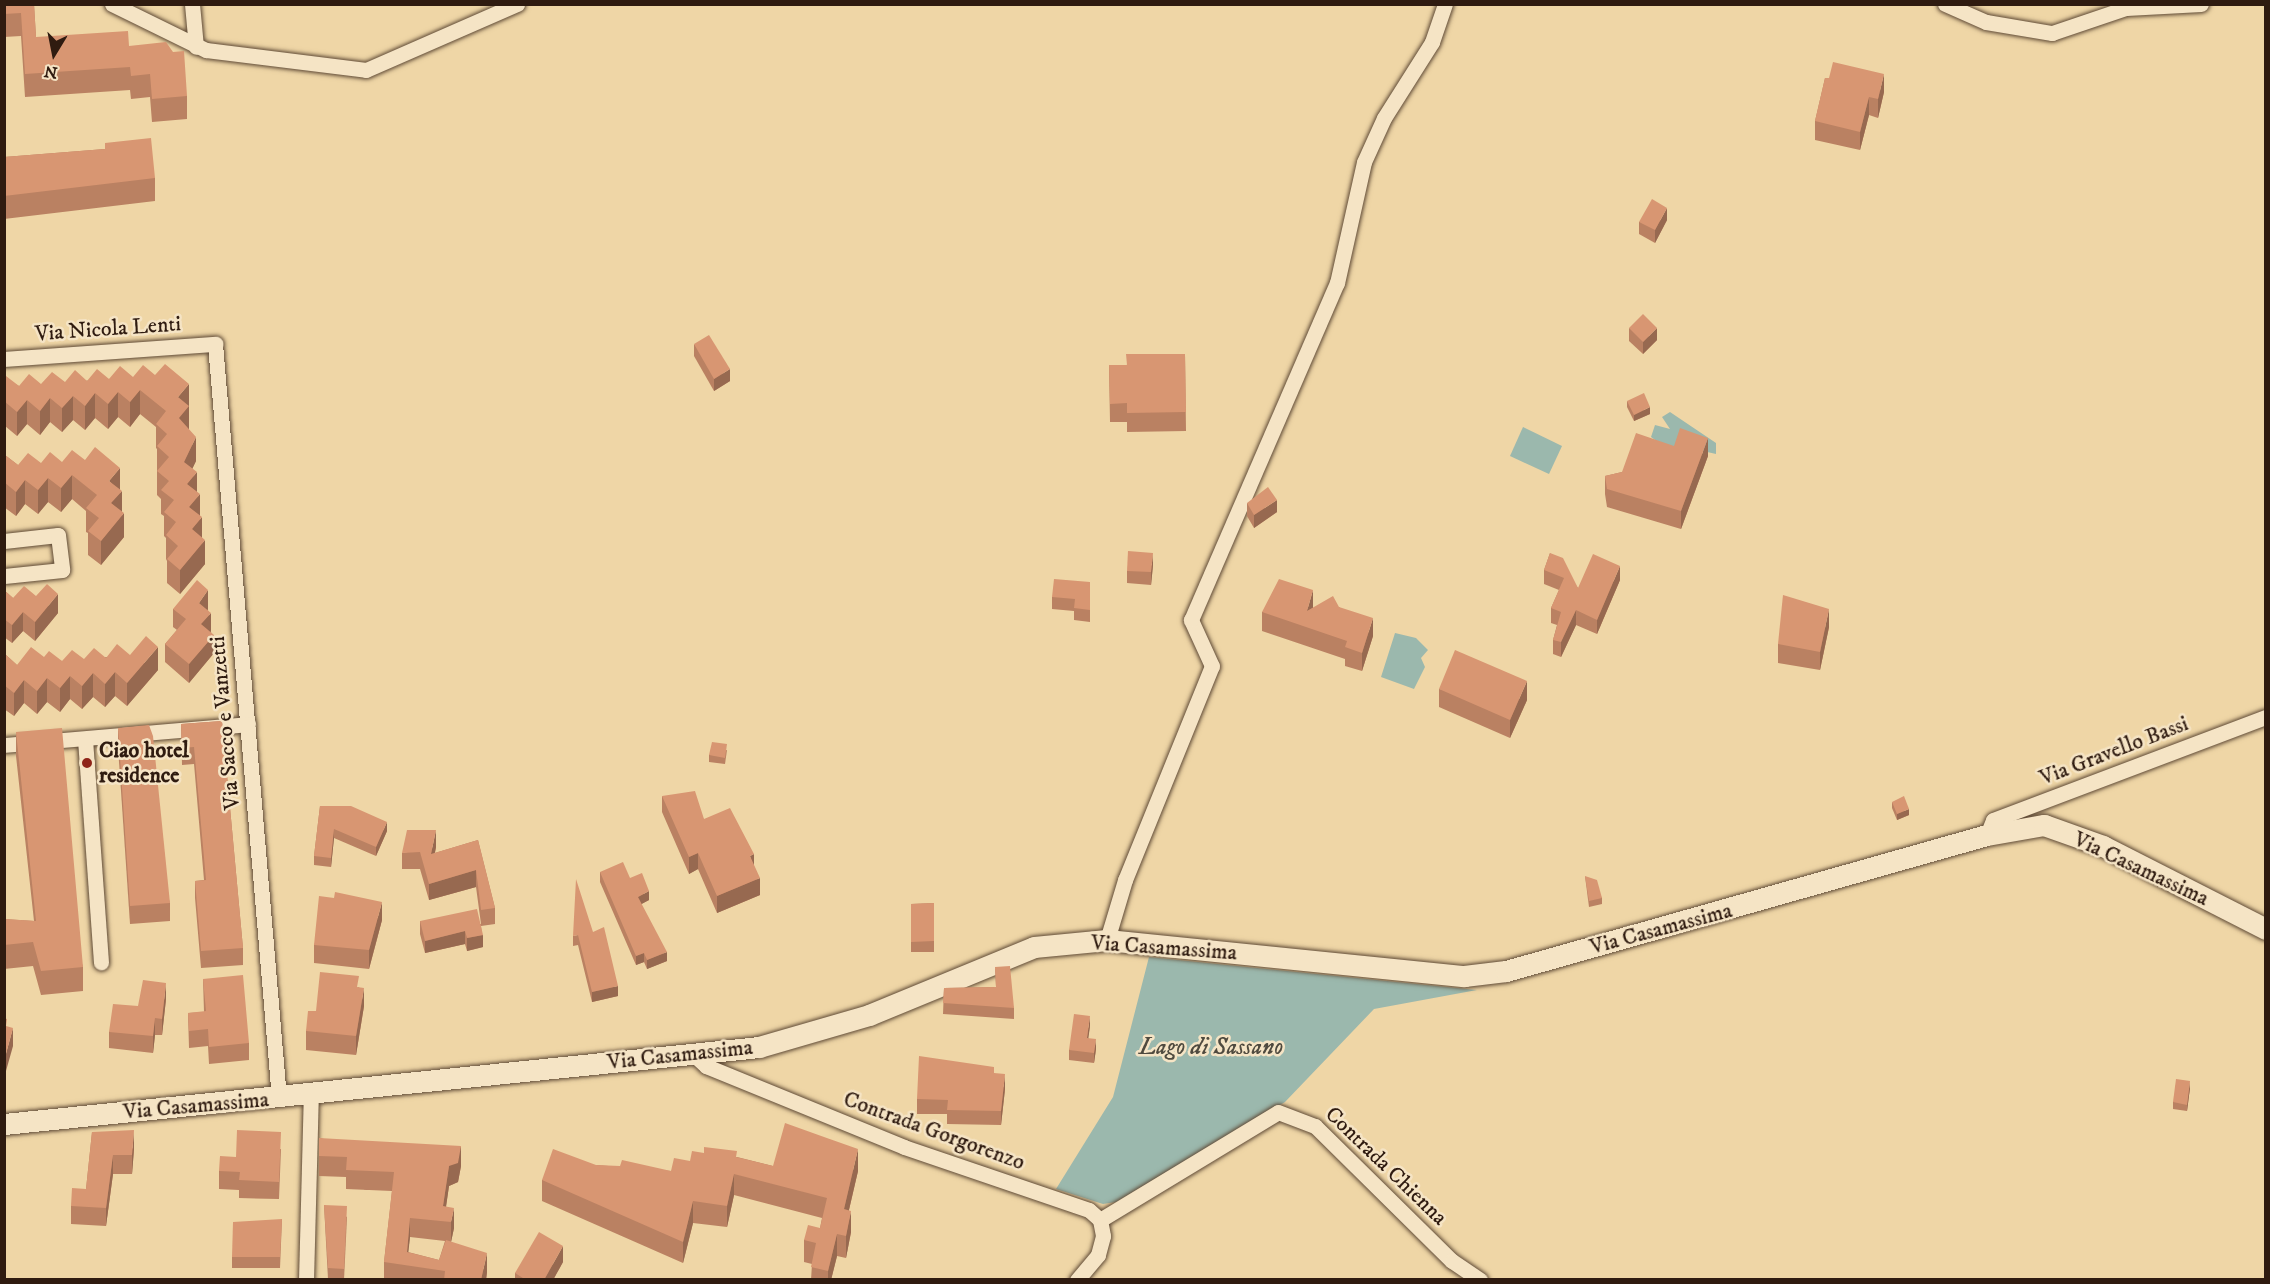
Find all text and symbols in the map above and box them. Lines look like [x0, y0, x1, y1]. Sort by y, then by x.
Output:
north arrow [24, 24, 84, 84]
text: N [43, 61, 59, 83]
street label: Via Nicola Lenti [34, 311, 182, 347]
street label: Via Sacco e Vanzetti [204, 635, 246, 811]
street label: Via Gravello Bassi [2036, 710, 2192, 792]
place label: Ciao hotel residence [99, 737, 189, 788]
marker: Ciao hotel residence [80, 756, 94, 770]
street label: Via Casamassima [2069, 826, 2213, 912]
street label: Via Casamassima [1587, 897, 1735, 961]
street label: Via Casamassima [1090, 930, 1238, 966]
street label: Via Casamassima [606, 1034, 754, 1076]
water label: Lago di Sassano [1139, 1034, 1283, 1062]
street label: Via Casamassima [122, 1086, 270, 1126]
street label: Contrada Gorgorenzo [840, 1086, 1028, 1176]
street label: Contrada Chienna [1319, 1101, 1453, 1231]

